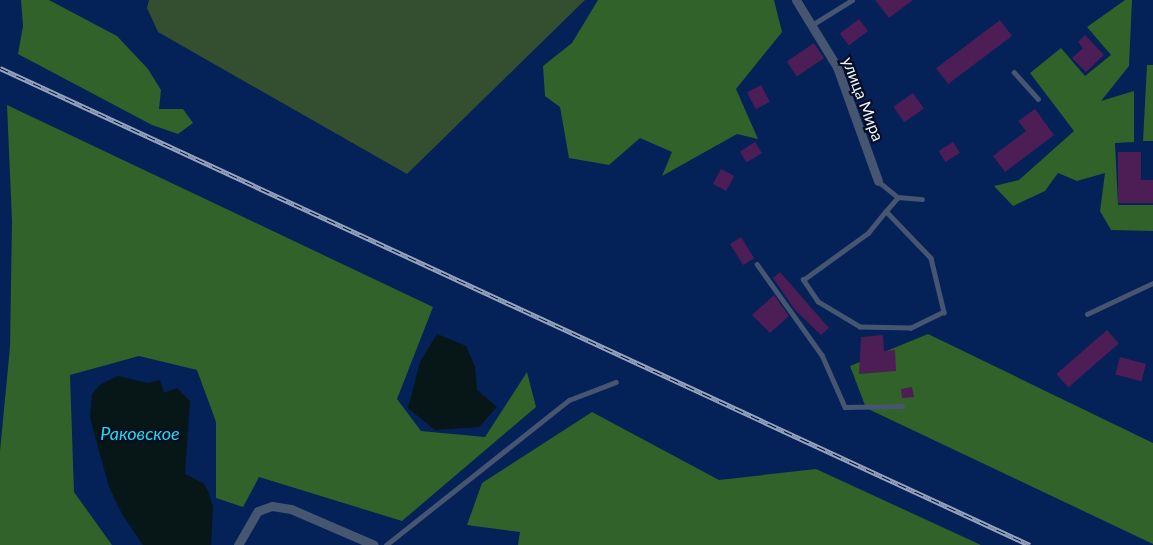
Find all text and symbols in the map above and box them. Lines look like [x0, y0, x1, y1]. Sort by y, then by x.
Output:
street label: улица Мира [838, 54, 888, 144]
water label: Раковское [100, 422, 180, 444]

